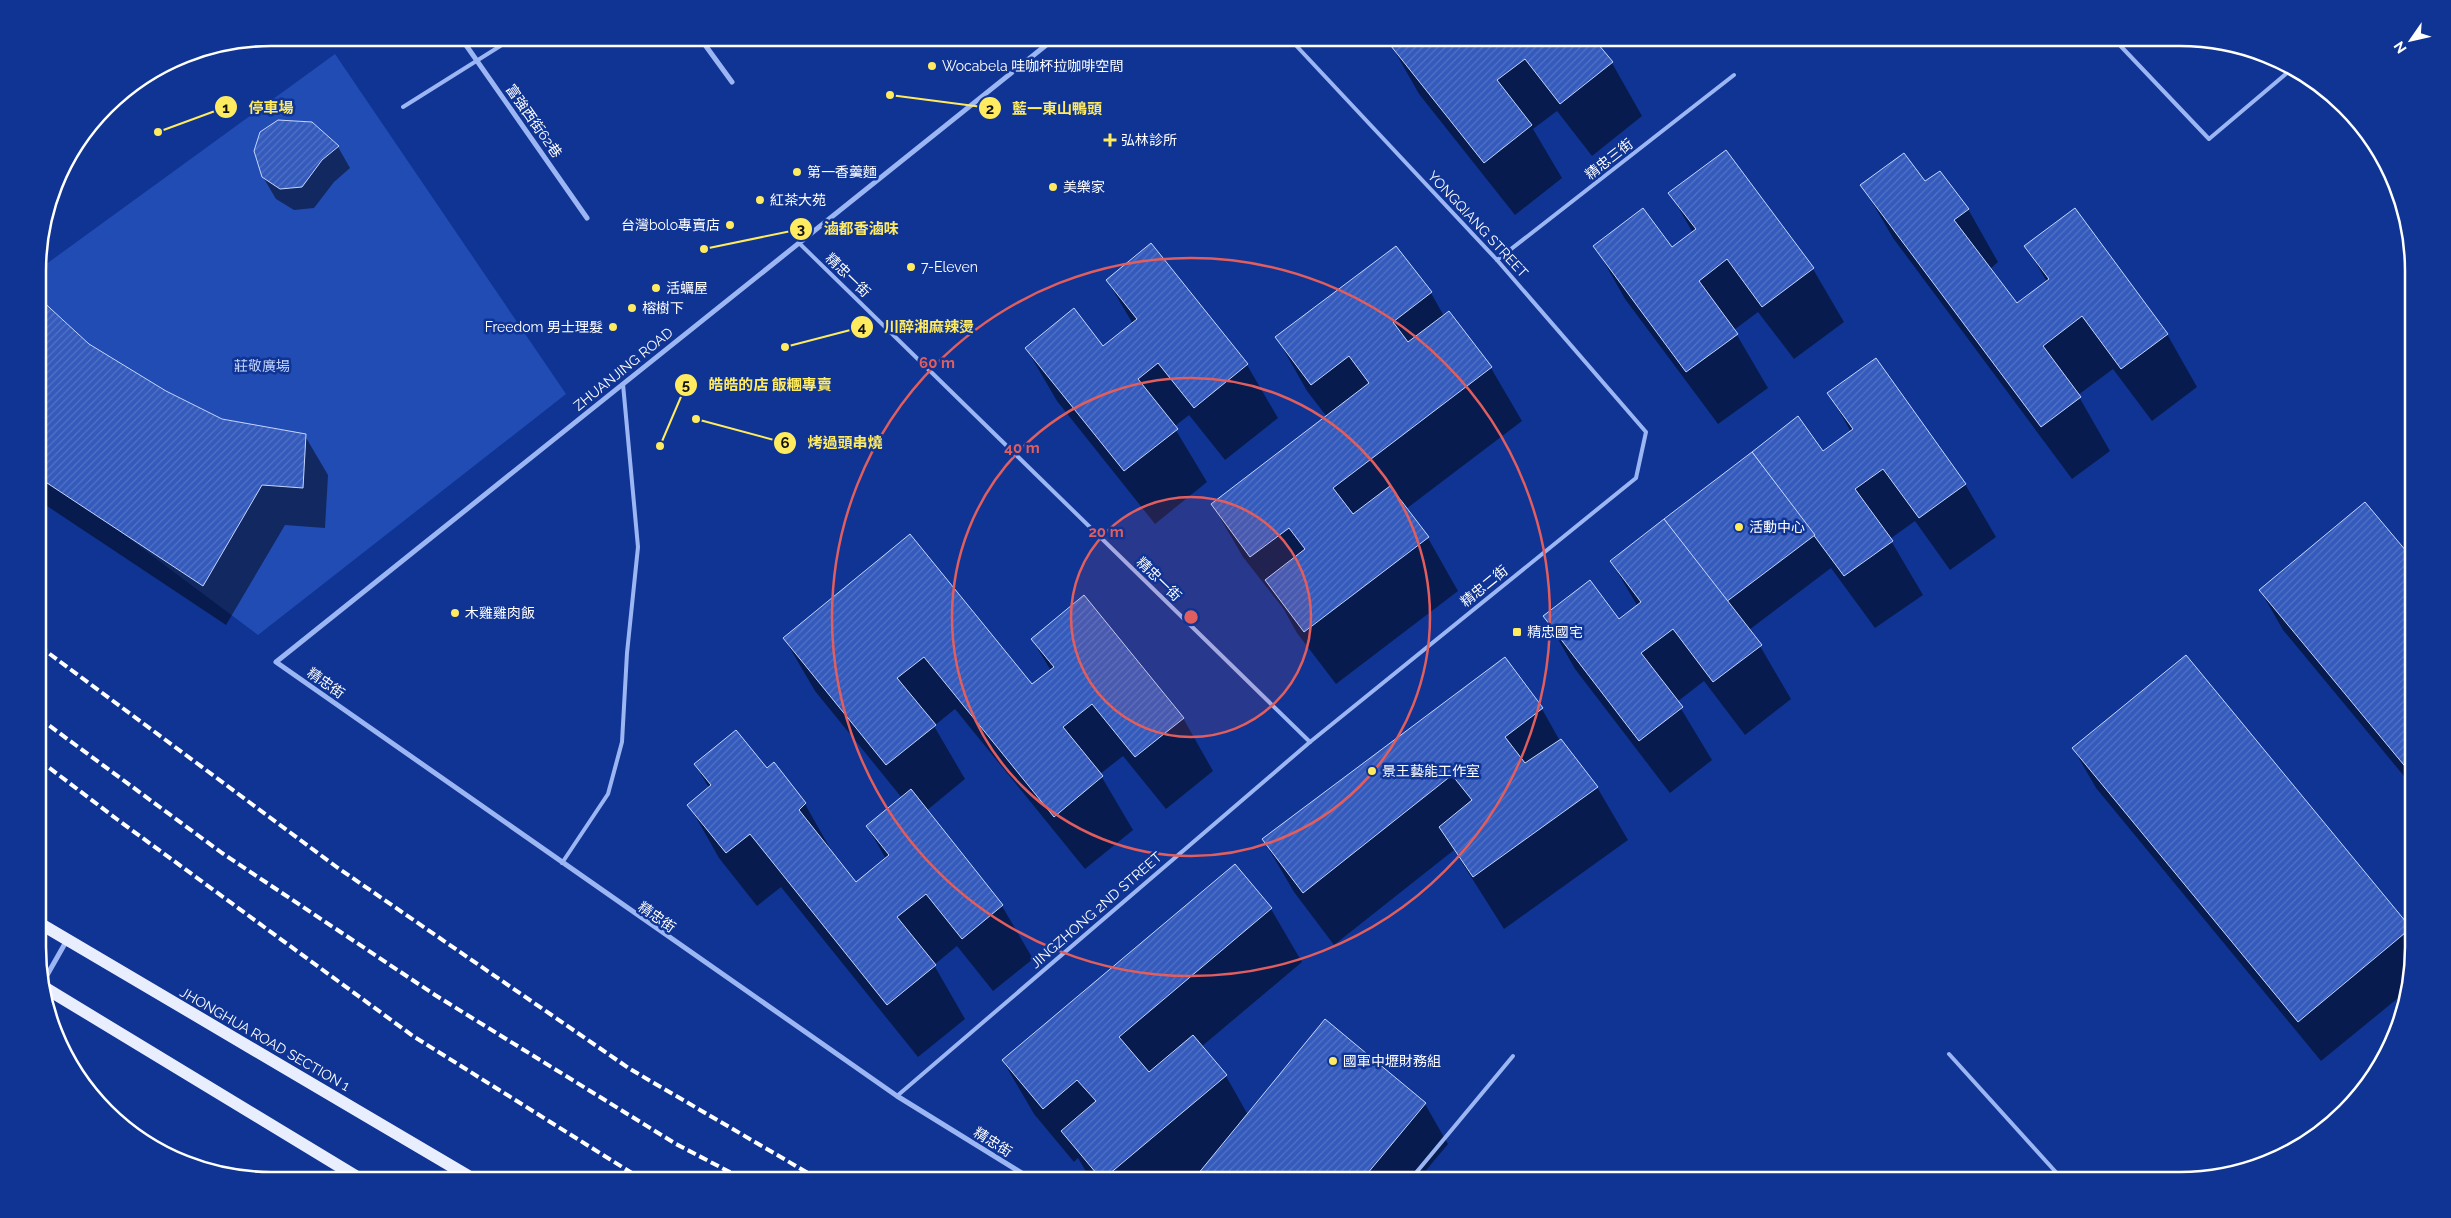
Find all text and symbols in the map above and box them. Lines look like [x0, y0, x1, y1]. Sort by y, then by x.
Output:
north arrow [2386, 15, 2436, 65]
text: N [2391, 38, 2410, 56]
place label: Wocabela 哇咖杯拉咖啡空間 [942, 58, 1123, 74]
marker: Wocabela 哇咖杯拉咖啡空間 [926, 60, 938, 72]
street label: 富強西街62巷 [503, 81, 565, 161]
callout: 停車場 [213, 92, 303, 122]
callout: 藍一東山鴨頭 [977, 93, 1112, 123]
text: 1 [222, 99, 230, 117]
text: 停車場 [248, 99, 294, 117]
text: 2 [986, 100, 994, 118]
text: 藍一東山鴨頭 [1012, 100, 1102, 118]
place label: 弘林診所 [1121, 132, 1177, 148]
marker: 弘林診所 [1103, 133, 1117, 147]
street label: 精忠三街 [1582, 135, 1636, 183]
place label: 第一香羹麵 [807, 164, 877, 180]
marker: 第一香羹麵 [791, 166, 803, 178]
street label: YONGQIANG STREET [1425, 168, 1532, 281]
place label: 美樂家 [1063, 179, 1105, 195]
marker: 美樂家 [1047, 181, 1059, 193]
place label: 紅茶大苑 [770, 192, 826, 208]
marker: 紅茶大苑 [754, 194, 766, 206]
callout: 滷都香滷味 [788, 214, 908, 244]
place label: 台灣bolo專賣店 [621, 217, 720, 233]
marker: 台灣bolo專賣店 [724, 219, 736, 231]
text: 3 [797, 220, 805, 238]
text: 滷都香滷味 [823, 220, 899, 238]
street label: 精忠一街 [822, 250, 874, 300]
place label: 7-Eleven [921, 259, 978, 275]
marker: 7-Eleven [905, 261, 917, 273]
place label: 活蠣屋 [666, 280, 708, 296]
marker: 活蠣屋 [650, 282, 662, 294]
place label: 榕樹下 [642, 300, 684, 316]
marker: 榕樹下 [626, 302, 638, 314]
callout: 川醉湘麻辣燙 [849, 312, 984, 342]
text: 4 [858, 318, 867, 336]
text: 川醉湘麻辣燙 [884, 318, 974, 336]
place label: Freedom 男士理髮 [485, 319, 603, 335]
marker: Freedom 男士理髮 [607, 321, 619, 333]
street label: ZHUANJING ROAD [570, 324, 676, 414]
text: 60 m [919, 354, 955, 372]
park label: 莊敬廣場 [234, 358, 290, 374]
callout: 皓皓的店 飯糰專賣 [673, 370, 842, 400]
text: 5 [682, 376, 690, 394]
text: 皓皓的店 飯糰專賣 [708, 376, 832, 394]
callout: 烤過頭串燒 [772, 428, 892, 458]
text: 6 [780, 434, 790, 452]
text: 烤過頭串燒 [807, 434, 883, 452]
text: 40 m [1004, 439, 1040, 457]
place label: 活動中心 [1749, 519, 1805, 535]
marker: 活動中心 [1733, 521, 1745, 533]
text: 20 m [1088, 523, 1124, 541]
street label: 精忠一街 [1133, 554, 1185, 604]
street label: 精忠二街 [1457, 562, 1511, 610]
place label: 木雞雞肉飯 [465, 605, 535, 621]
marker: 木雞雞肉飯 [449, 607, 461, 619]
centre of rings [1182, 608, 1200, 626]
place label: 精忠國宅 [1527, 624, 1583, 640]
marker: 精忠國宅 [1511, 626, 1523, 638]
street label: 精忠街 [304, 664, 348, 702]
place label: 景王藝能工作室 [1382, 763, 1480, 779]
marker: 景王藝能工作室 [1366, 765, 1378, 777]
street label: JINGZHONG 2ND STREET [1027, 848, 1165, 971]
street label: 精忠街 [635, 898, 679, 936]
street label: JHONGHUA ROAD SECTION 1 [177, 984, 353, 1094]
place label: 國軍中壢財務組 [1343, 1053, 1441, 1069]
marker: 國軍中壢財務組 [1327, 1055, 1339, 1067]
street label: 精忠街 [971, 1124, 1015, 1160]

